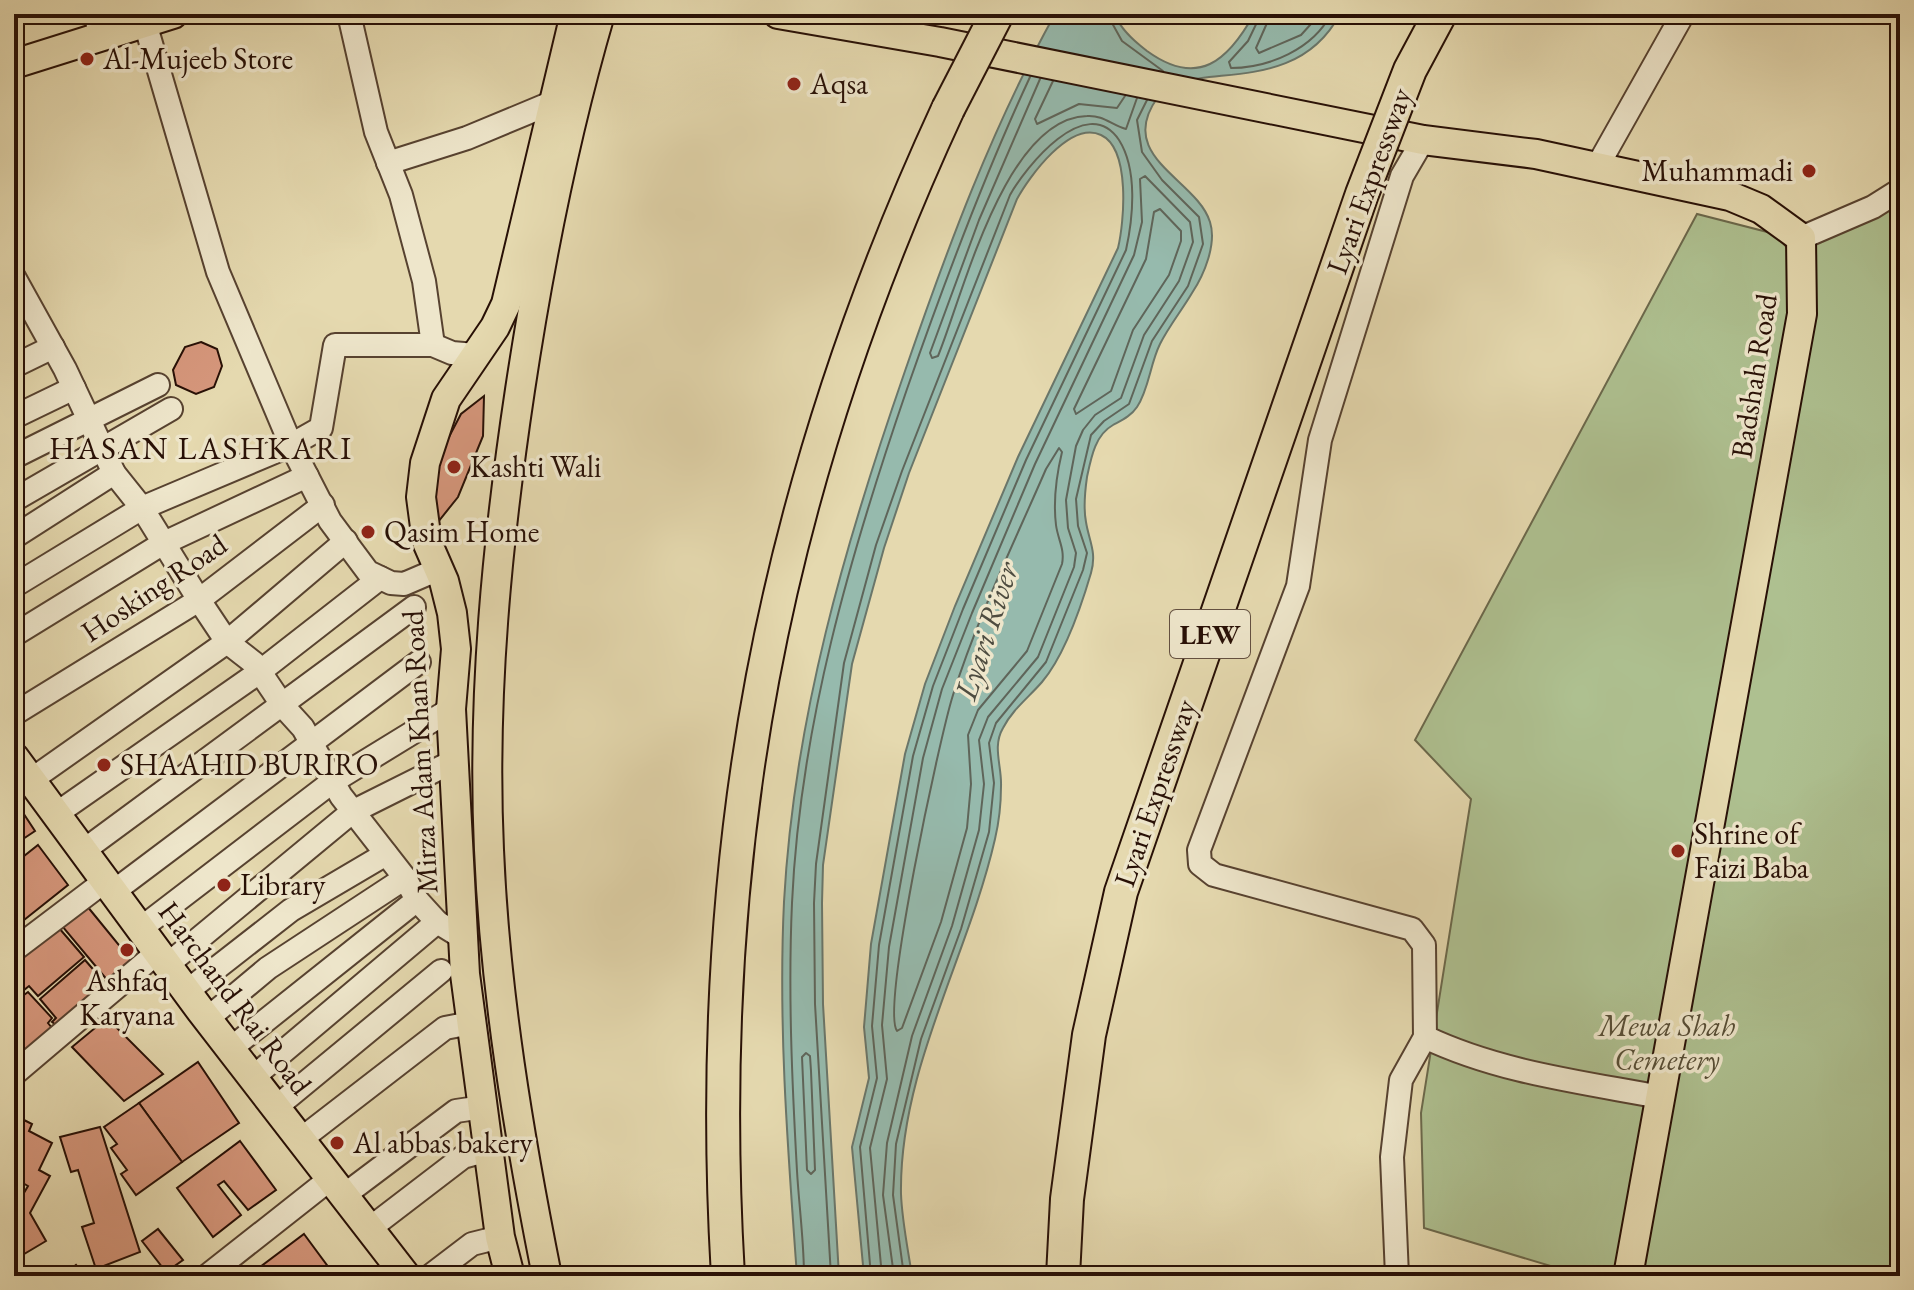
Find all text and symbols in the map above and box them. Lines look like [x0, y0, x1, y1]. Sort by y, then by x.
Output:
place label: Al-Mujeeb Store [102, 39, 293, 78]
marker: Al-Mujeeb Store [78, 50, 96, 68]
place label: Aqsa [809, 64, 868, 103]
marker: Aqsa [785, 75, 803, 93]
street label: Lyari Expressway [1317, 82, 1421, 279]
place label: Muhammadi [1642, 151, 1793, 190]
marker: Muhammadi [1800, 162, 1818, 180]
street label: Badshah Road [1721, 290, 1786, 461]
district label: HASAN LASHKARI [49, 427, 353, 469]
place label: Kashti Wali [470, 447, 601, 486]
marker: Kashti Wali [445, 458, 463, 476]
place label: Qasim Home [384, 512, 539, 551]
marker: Qasim Home [359, 523, 377, 541]
street label: Hosking Road [73, 524, 235, 651]
water label: Lyari River [944, 555, 1029, 706]
street label: Mirza Adam Khan Road [393, 609, 446, 895]
road number: LEW [1170, 610, 1250, 658]
street label: Lyari Expressway [1104, 693, 1205, 892]
place label: SHAAHID BURIRO [120, 745, 379, 784]
marker: SHAAHID BURIRO [95, 756, 113, 774]
place label: Shrine of Faizi Baba [1694, 814, 1809, 887]
marker: Shrine of Faizi Baba [1669, 842, 1687, 860]
place label: Library [240, 865, 326, 904]
marker: Library [215, 876, 233, 894]
street label: Harchand Rai Road [150, 893, 321, 1103]
marker: Ashfaq Karyana [118, 941, 136, 959]
place label: Ashfaq Karyana [80, 961, 174, 1034]
park label: Mewa Shah Cemetery [1597, 1006, 1736, 1079]
place label: Al abbas bakery [352, 1123, 533, 1162]
marker: Al abbas bakery [328, 1134, 346, 1152]

